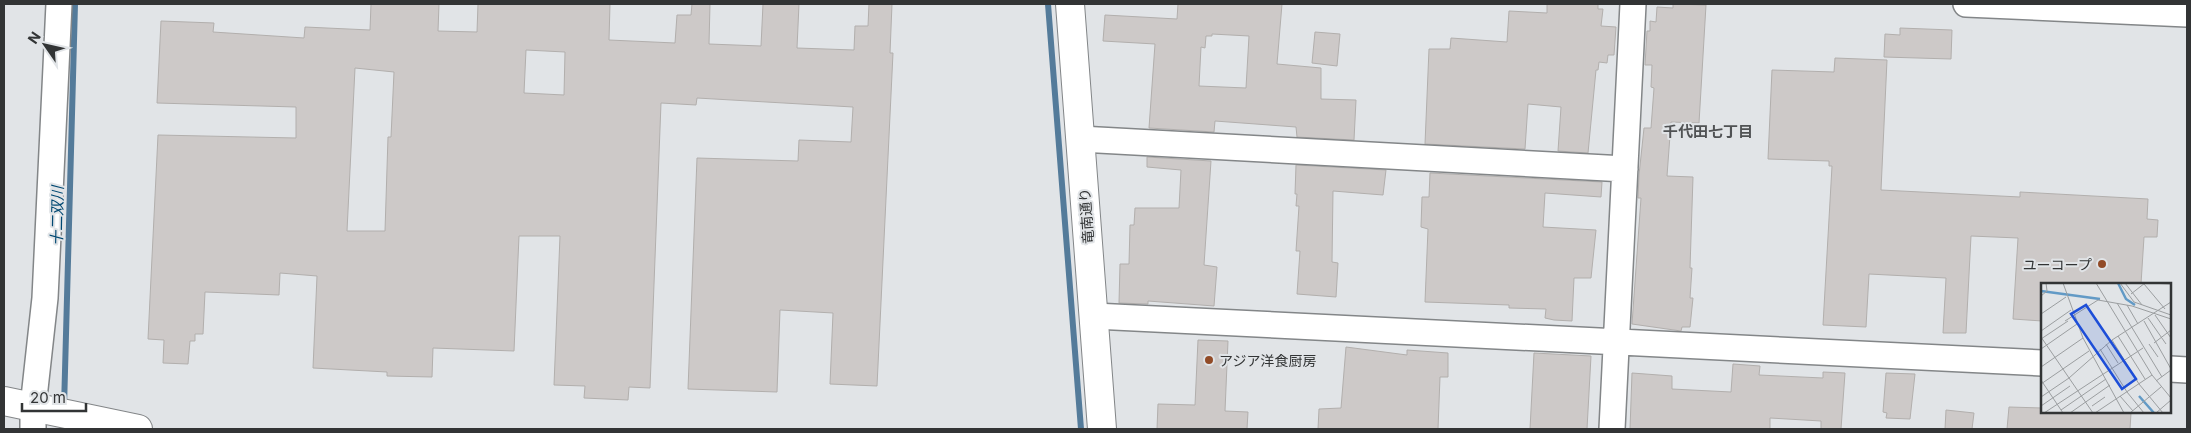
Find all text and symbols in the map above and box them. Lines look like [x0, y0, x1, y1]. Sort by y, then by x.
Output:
north arrow [20, 20, 70, 70]
text: N [24, 28, 44, 47]
district label: 千代田七丁目 [1663, 122, 1753, 141]
water label: 十二双川 [47, 184, 67, 246]
street label: 竜南通り [1076, 187, 1096, 245]
place label: ユーコープ [2023, 256, 2092, 273]
marker: ユーコープ [2096, 258, 2108, 270]
inset map [2041, 283, 2171, 413]
place label: アジア洋食厨房 [1219, 352, 1316, 369]
marker: アジア洋食厨房 [1203, 354, 1215, 366]
scale bar [22, 380, 86, 412]
text: 20 m [30, 388, 66, 407]

